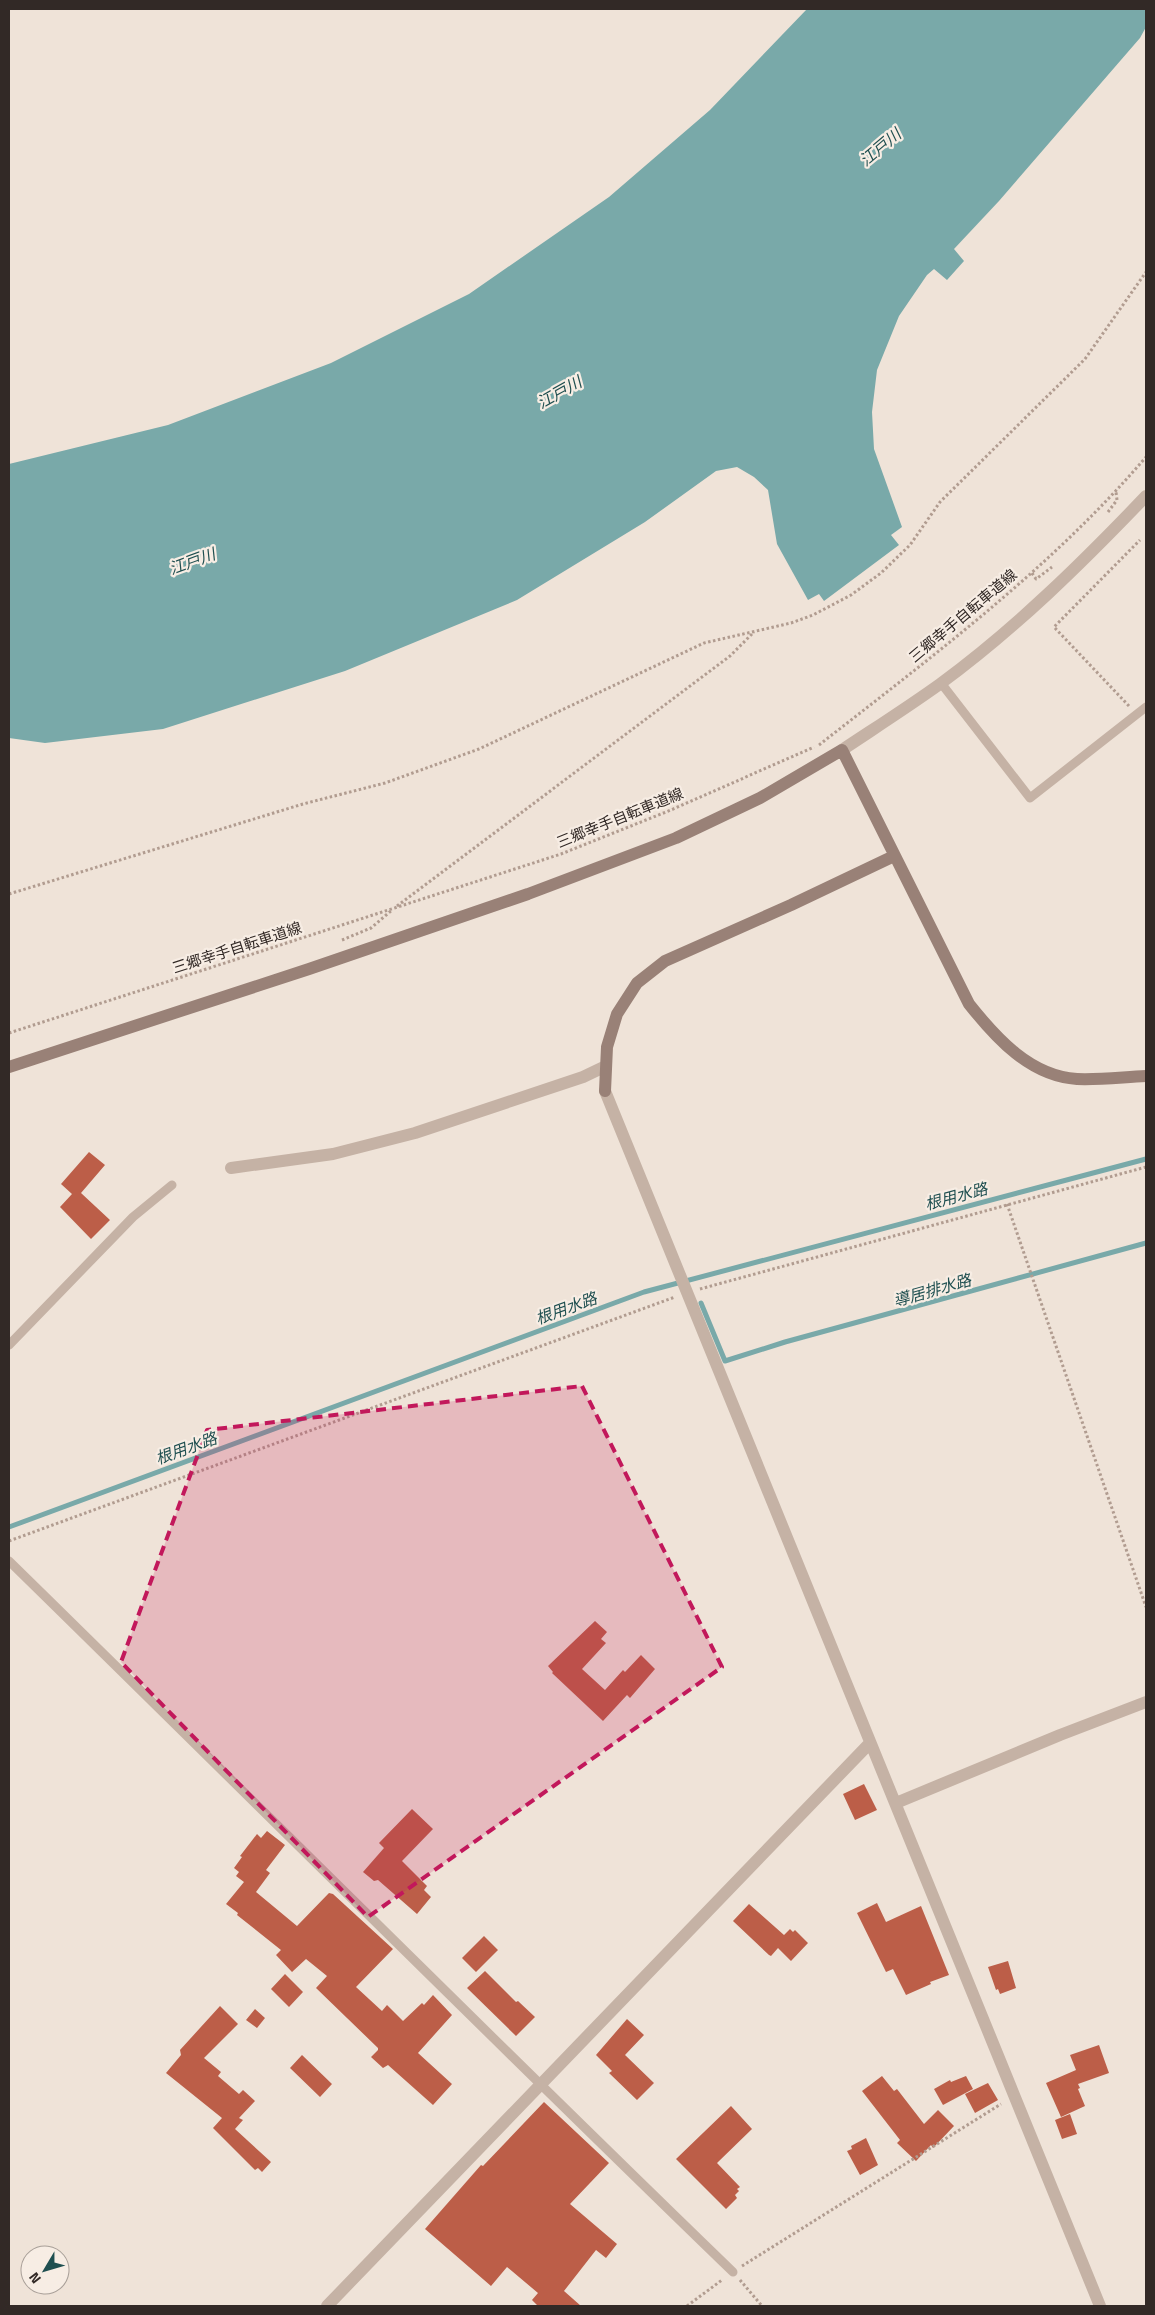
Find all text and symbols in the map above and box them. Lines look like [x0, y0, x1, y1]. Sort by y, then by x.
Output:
water label: 江戸川 [854, 121, 908, 172]
water label: 江戸川 [532, 369, 588, 414]
water label: 江戸川 [165, 541, 221, 580]
street label: 三郷幸手自転車道線 [904, 563, 1022, 668]
street label: 三郷幸手自転車道線 [553, 782, 687, 853]
street label: 三郷幸手自転車道線 [169, 916, 305, 979]
water label: 根用水路 [922, 1176, 992, 1216]
water label: 導居排水路 [890, 1267, 976, 1313]
water label: 根用水路 [532, 1285, 602, 1330]
water label: 根用水路 [152, 1425, 222, 1470]
north arrow [20, 2245, 70, 2295]
text: N [23, 2268, 46, 2289]

